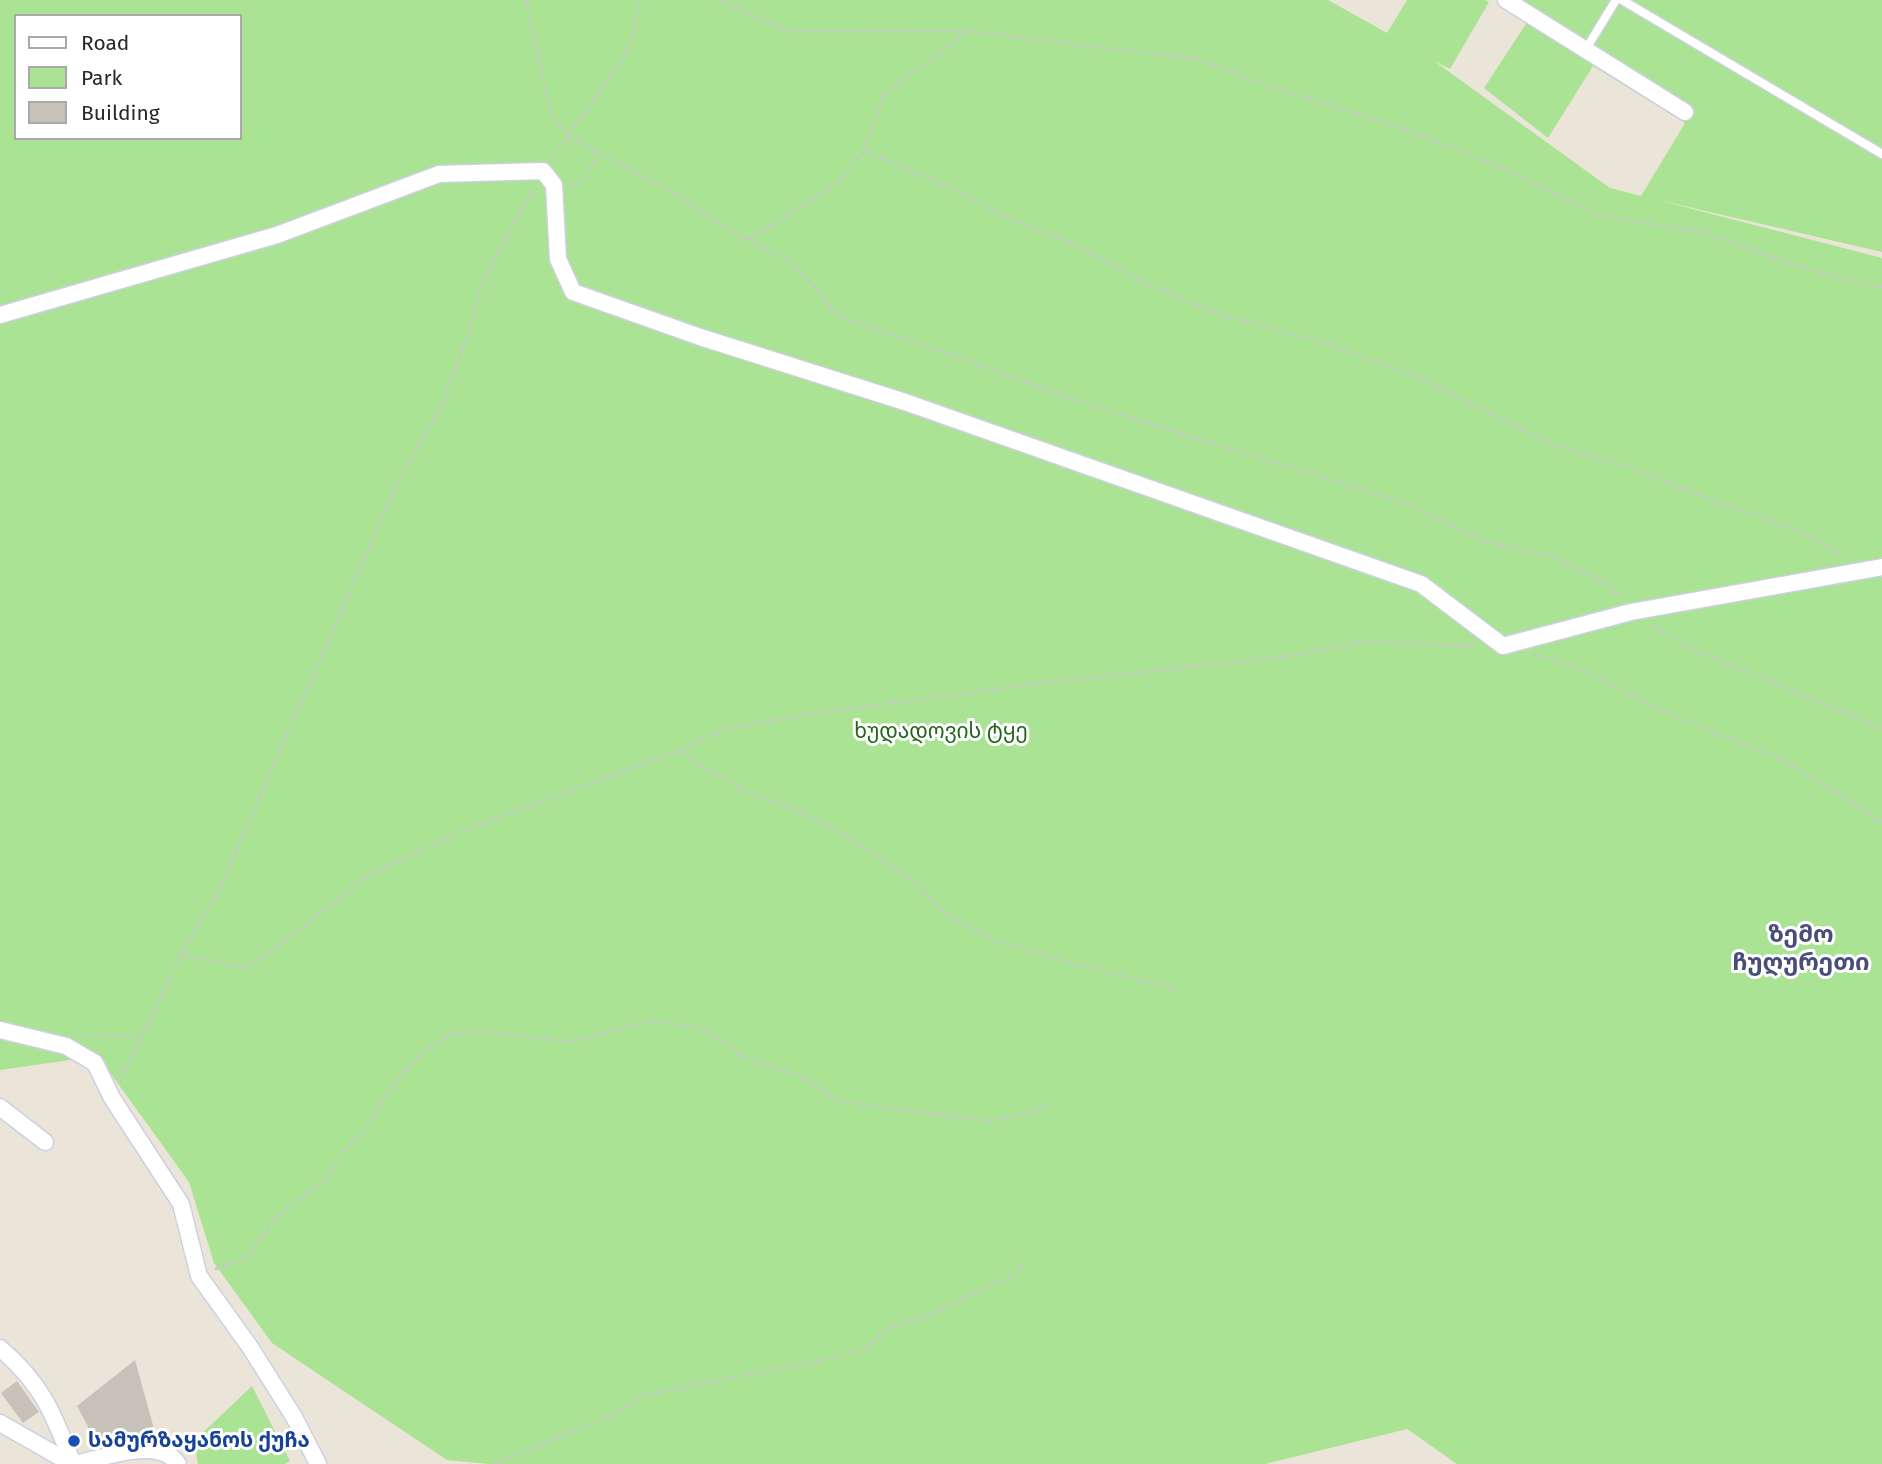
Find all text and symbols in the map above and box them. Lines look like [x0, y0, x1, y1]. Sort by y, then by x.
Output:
legend [14, 14, 242, 140]
text: Road [81, 30, 129, 56]
text: Park [81, 65, 122, 91]
text: Building [81, 100, 160, 126]
park label: ხუდადოვის ტყე [854, 719, 1028, 745]
district label: ზემო ჩუღურეთი [1732, 921, 1870, 977]
place label: სამურზაყანოს ქუჩა [88, 1428, 310, 1454]
marker: სამურზაყანოს ქუჩა [66, 1433, 82, 1449]

